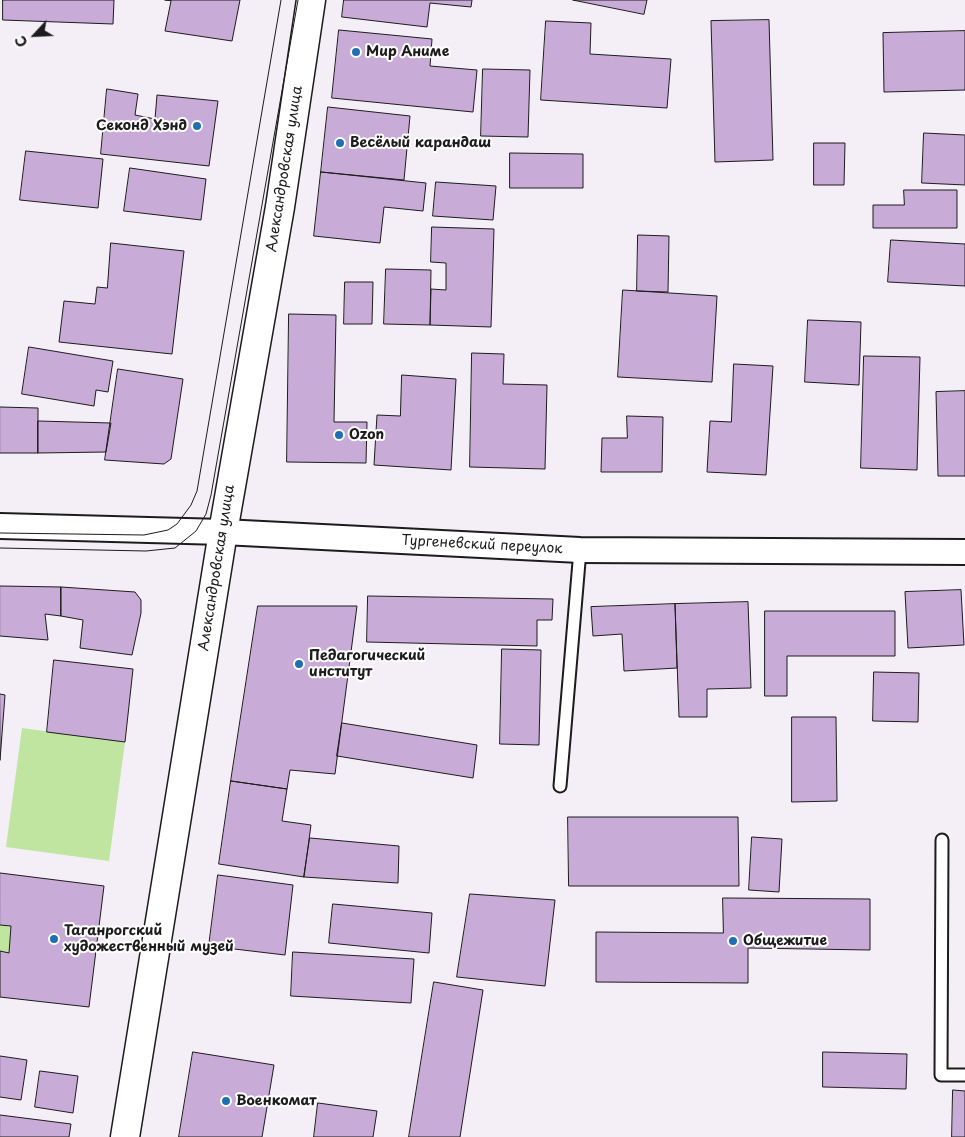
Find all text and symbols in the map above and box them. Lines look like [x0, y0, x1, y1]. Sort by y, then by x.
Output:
north arrow [10, 10, 60, 60]
text: С [9, 32, 33, 51]
place label: Мир Аниме [366, 44, 449, 60]
marker: Мир Аниме [350, 46, 362, 58]
street label: Александровская улица [264, 85, 306, 253]
place label: Секонд Хэнд [96, 118, 187, 134]
marker: Секонд Хэнд [191, 120, 203, 132]
place label: Весёлый карандаш [350, 135, 491, 151]
marker: Весёлый карандаш [334, 137, 346, 149]
place label: Ozon [349, 427, 384, 443]
marker: Ozon [333, 429, 345, 441]
street label: Александровская улица [196, 484, 238, 652]
street label: Тургеневский переулок [401, 532, 563, 558]
place label: Педагогический институт [309, 648, 425, 680]
marker: Педагогический институт [293, 658, 305, 670]
place label: Таганрогский художественный музей [64, 923, 234, 956]
marker: Таганрогский художественный музей [48, 933, 60, 945]
place label: Общежитие [743, 933, 827, 949]
marker: Общежитие [727, 935, 739, 947]
place label: Военкомат [236, 1093, 317, 1109]
marker: Военкомат [220, 1095, 232, 1107]

